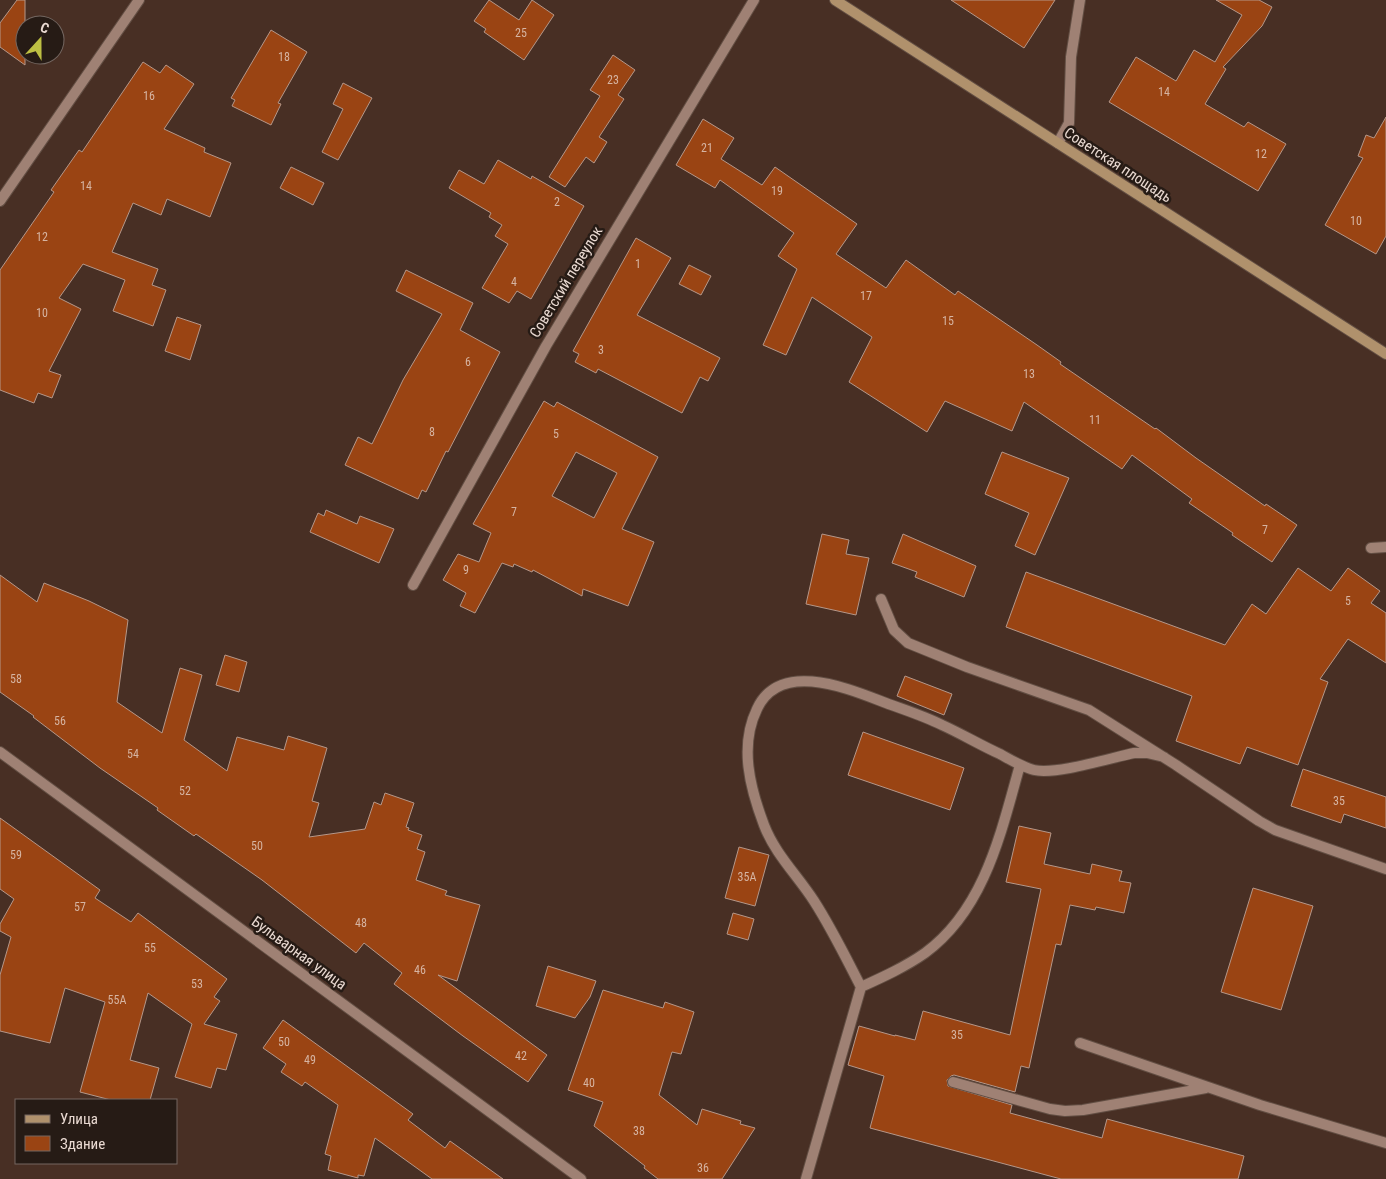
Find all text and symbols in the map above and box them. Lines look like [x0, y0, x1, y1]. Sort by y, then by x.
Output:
north arrow [15, 15, 65, 65]
text: С [38, 19, 51, 37]
house number: 25 [515, 26, 527, 40]
house number: 18 [278, 50, 290, 64]
house number: 23 [607, 73, 619, 87]
house number: 14 [1158, 85, 1170, 99]
house number: 16 [143, 89, 155, 103]
street label: Советская площадь [1061, 124, 1175, 206]
house number: 21 [701, 141, 713, 155]
house number: 12 [1255, 147, 1267, 161]
house number: 14 [80, 179, 92, 193]
house number: 19 [771, 184, 783, 198]
house number: 2 [554, 195, 560, 209]
house number: 10 [1350, 214, 1362, 228]
street label: Советский переулок [526, 223, 606, 341]
house number: 12 [36, 230, 48, 244]
house number: 1 [635, 257, 641, 271]
house number: 4 [511, 275, 517, 289]
house number: 17 [860, 289, 872, 303]
house number: 10 [36, 306, 48, 320]
house number: 15 [942, 314, 954, 328]
house number: 3 [598, 343, 604, 357]
house number: 6 [465, 355, 471, 369]
house number: 13 [1023, 367, 1035, 381]
house number: 11 [1089, 413, 1101, 427]
house number: 8 [429, 425, 435, 439]
house number: 5 [553, 427, 559, 441]
house number: 7 [511, 505, 517, 519]
house number: 7 [1262, 523, 1268, 537]
house number: 9 [463, 563, 469, 577]
house number: 5 [1345, 594, 1351, 608]
house number: 58 [10, 672, 22, 686]
house number: 56 [54, 714, 66, 728]
house number: 54 [127, 747, 139, 761]
house number: 52 [179, 784, 191, 798]
house number: 35 [1333, 794, 1345, 808]
house number: 50 [251, 839, 263, 853]
house number: 59 [10, 848, 22, 862]
house number: 35А [738, 870, 756, 884]
house number: 57 [74, 900, 86, 914]
street label: Бульварная улица [248, 913, 350, 993]
house number: 48 [355, 916, 367, 930]
house number: 55 [144, 941, 156, 955]
house number: 46 [414, 963, 426, 977]
house number: 53 [191, 977, 203, 991]
house number: 55А [108, 993, 126, 1007]
house number: 35 [951, 1028, 963, 1042]
house number: 50 [278, 1035, 290, 1049]
house number: 42 [515, 1049, 527, 1063]
house number: 49 [304, 1053, 316, 1067]
house number: 40 [583, 1076, 595, 1090]
legend [15, 1099, 178, 1164]
text: Улица [60, 1110, 98, 1128]
house number: 38 [633, 1124, 645, 1138]
text: Здание [60, 1135, 105, 1153]
house number: 36 [697, 1161, 709, 1175]

